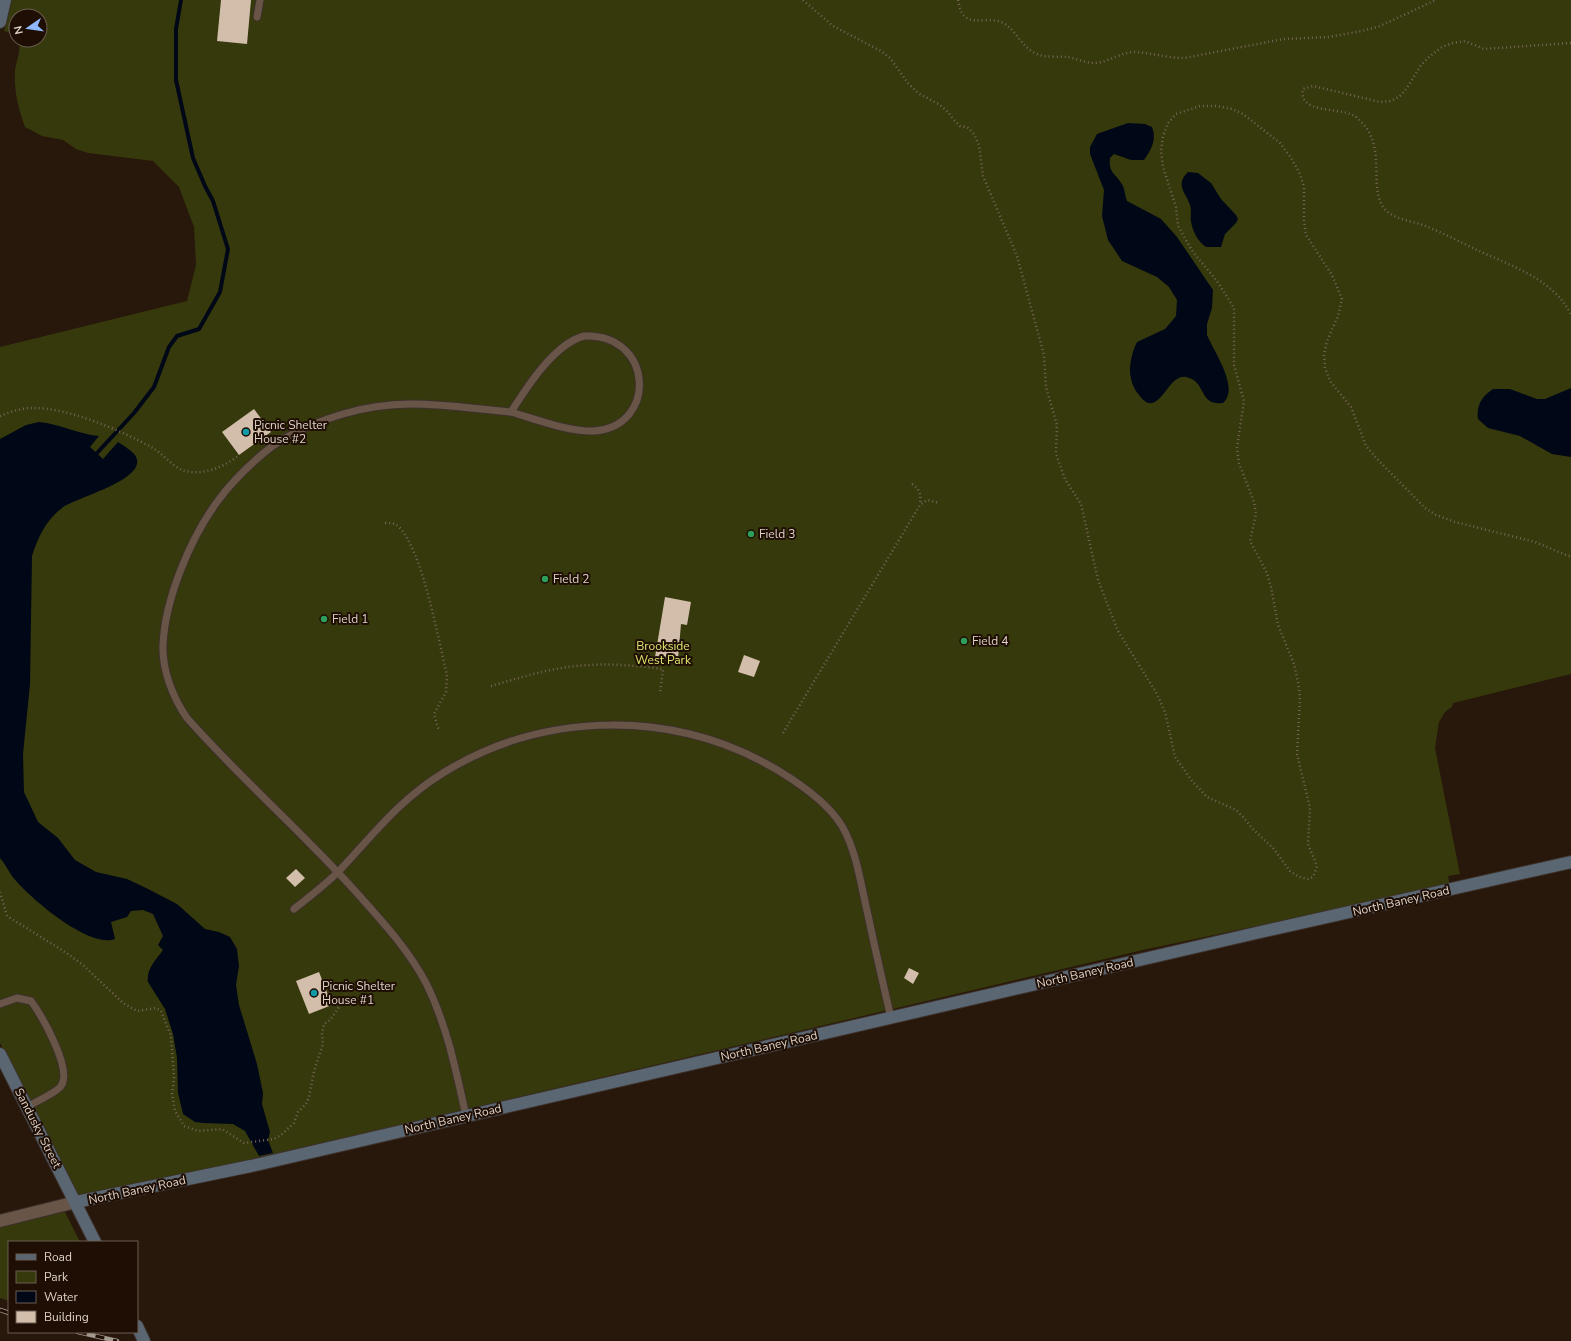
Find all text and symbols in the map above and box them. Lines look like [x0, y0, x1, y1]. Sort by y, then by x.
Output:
north arrow [8, 8, 48, 48]
text: N [11, 24, 27, 36]
place label: Picnic Shelter House #2 [254, 417, 328, 447]
marker: Picnic Shelter House #2 [241, 427, 251, 437]
place label: Field 3 [759, 526, 796, 542]
marker: Field 3 [746, 529, 756, 539]
place label: Field 2 [553, 571, 590, 587]
marker: Field 2 [540, 574, 550, 584]
place label: Field 1 [332, 611, 369, 627]
marker: Field 1 [319, 614, 329, 624]
place label: Field 4 [972, 633, 1009, 649]
marker: Field 4 [959, 636, 969, 646]
park label: Brookside West Park [635, 638, 692, 668]
street label: North Baney Road [1351, 882, 1451, 920]
street label: North Baney Road [1035, 954, 1135, 992]
place label: Picnic Shelter House #1 [322, 978, 396, 1008]
marker: Picnic Shelter House #1 [309, 988, 319, 998]
street label: North Baney Road [719, 1027, 819, 1065]
street label: Sandusky Street [11, 1085, 65, 1171]
street label: North Baney Road [403, 1100, 503, 1138]
street label: North Baney Road [87, 1172, 187, 1208]
legend [8, 1241, 138, 1333]
text: Road [44, 1249, 72, 1265]
text: Park [44, 1269, 69, 1285]
text: Water [44, 1289, 78, 1305]
text: Building [44, 1309, 89, 1325]

